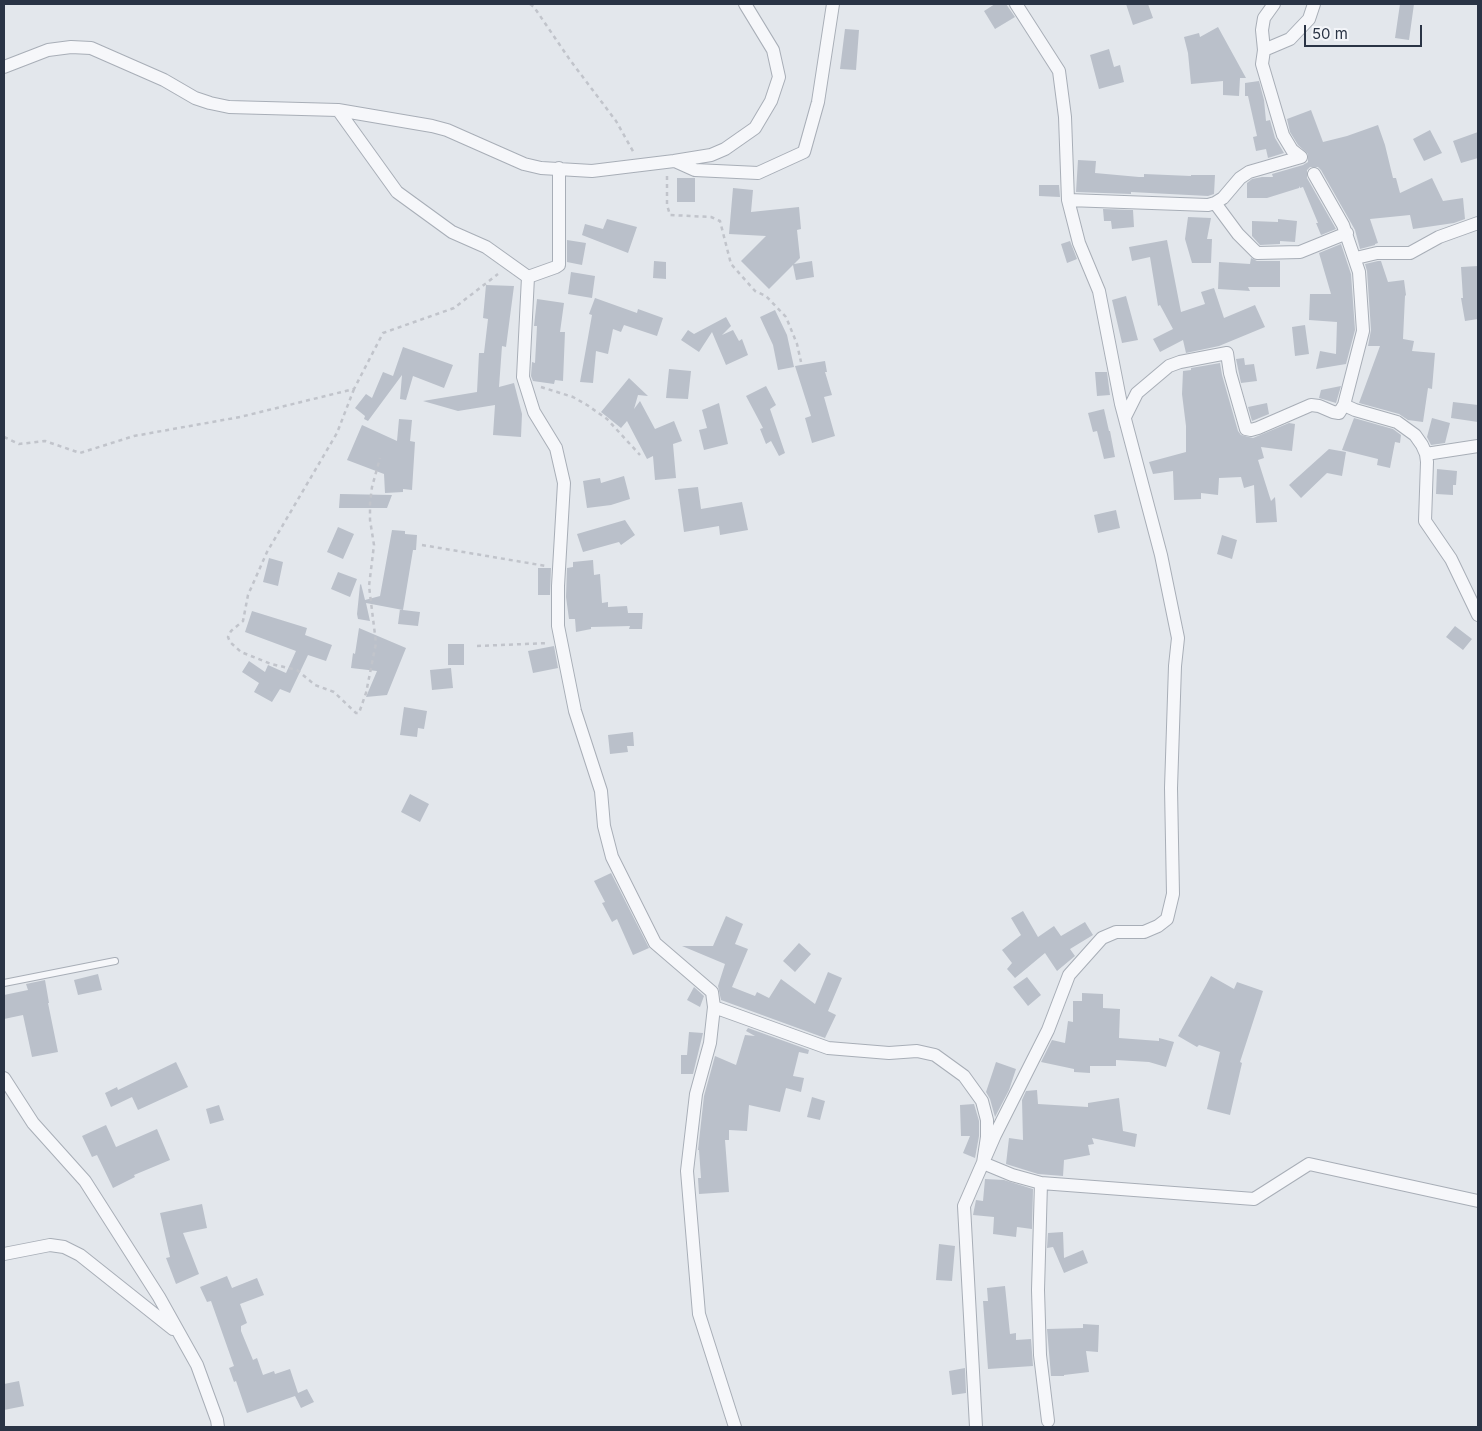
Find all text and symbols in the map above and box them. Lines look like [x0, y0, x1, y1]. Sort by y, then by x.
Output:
scale bar [1307, 15, 1424, 47]
text: 50 m [1312, 24, 1348, 43]

